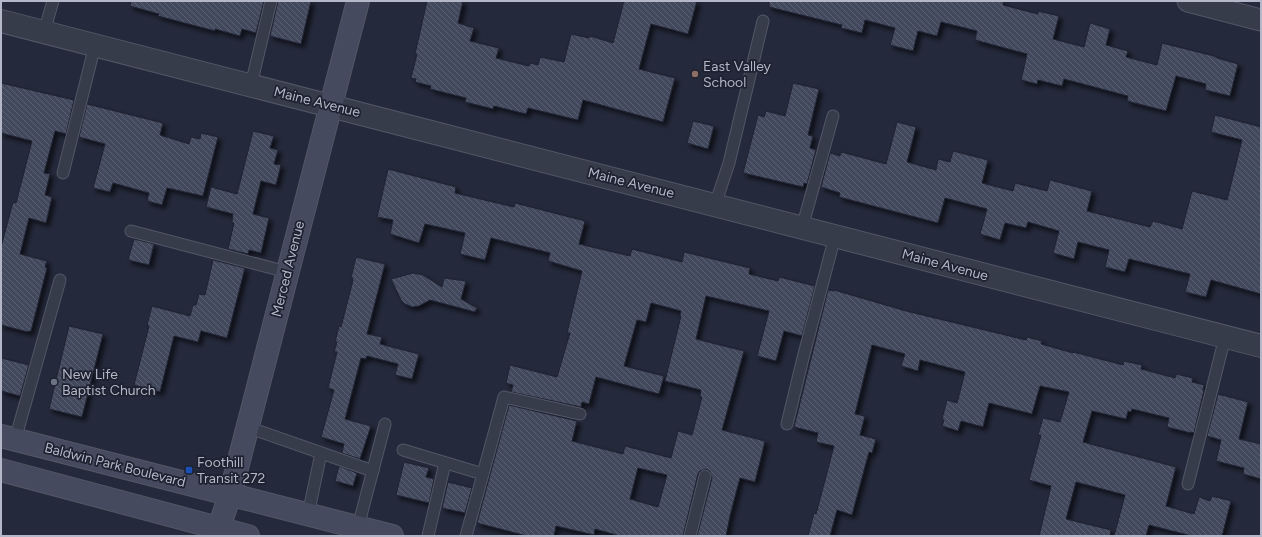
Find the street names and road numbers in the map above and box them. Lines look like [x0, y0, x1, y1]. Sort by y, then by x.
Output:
street label: Maine Avenue [272, 83, 362, 121]
street label: Maine Avenue [586, 164, 676, 202]
street label: Merced Avenue [268, 219, 308, 319]
street label: Maine Avenue [900, 245, 990, 285]
street label: Baldwin Park Boulevard [43, 439, 187, 491]

